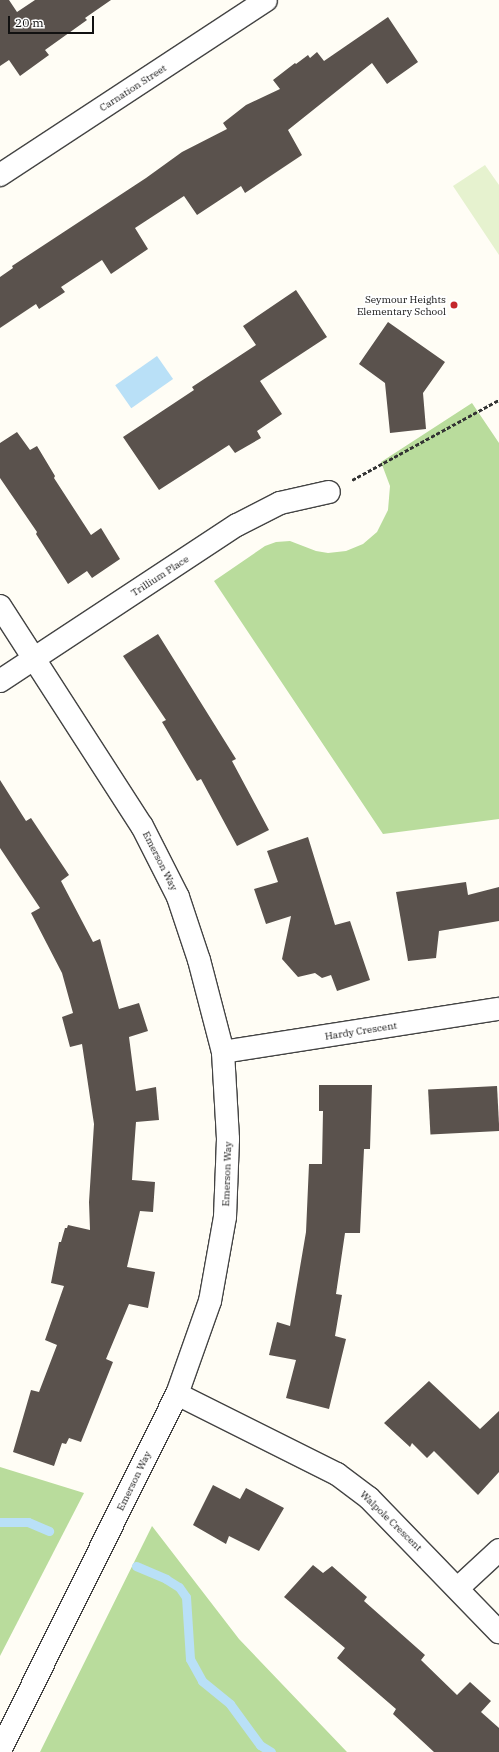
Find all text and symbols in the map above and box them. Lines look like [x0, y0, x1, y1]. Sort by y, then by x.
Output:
scale bar [10, 8, 96, 34]
text: 20 m [15, 15, 44, 30]
street label: Carnation Street [97, 62, 169, 114]
place label: Seymour Heights Elementary School [357, 293, 446, 316]
marker: Seymour Heights Elementary School [449, 300, 459, 310]
street label: Trillium Place [129, 553, 191, 599]
street label: Emerson Way [140, 829, 180, 893]
street label: Hardy Crescent [324, 1019, 398, 1043]
street label: Emerson Way [220, 1141, 234, 1207]
street label: Emerson Way [114, 1449, 154, 1513]
street label: Walpole Crescent [358, 1488, 424, 1554]

